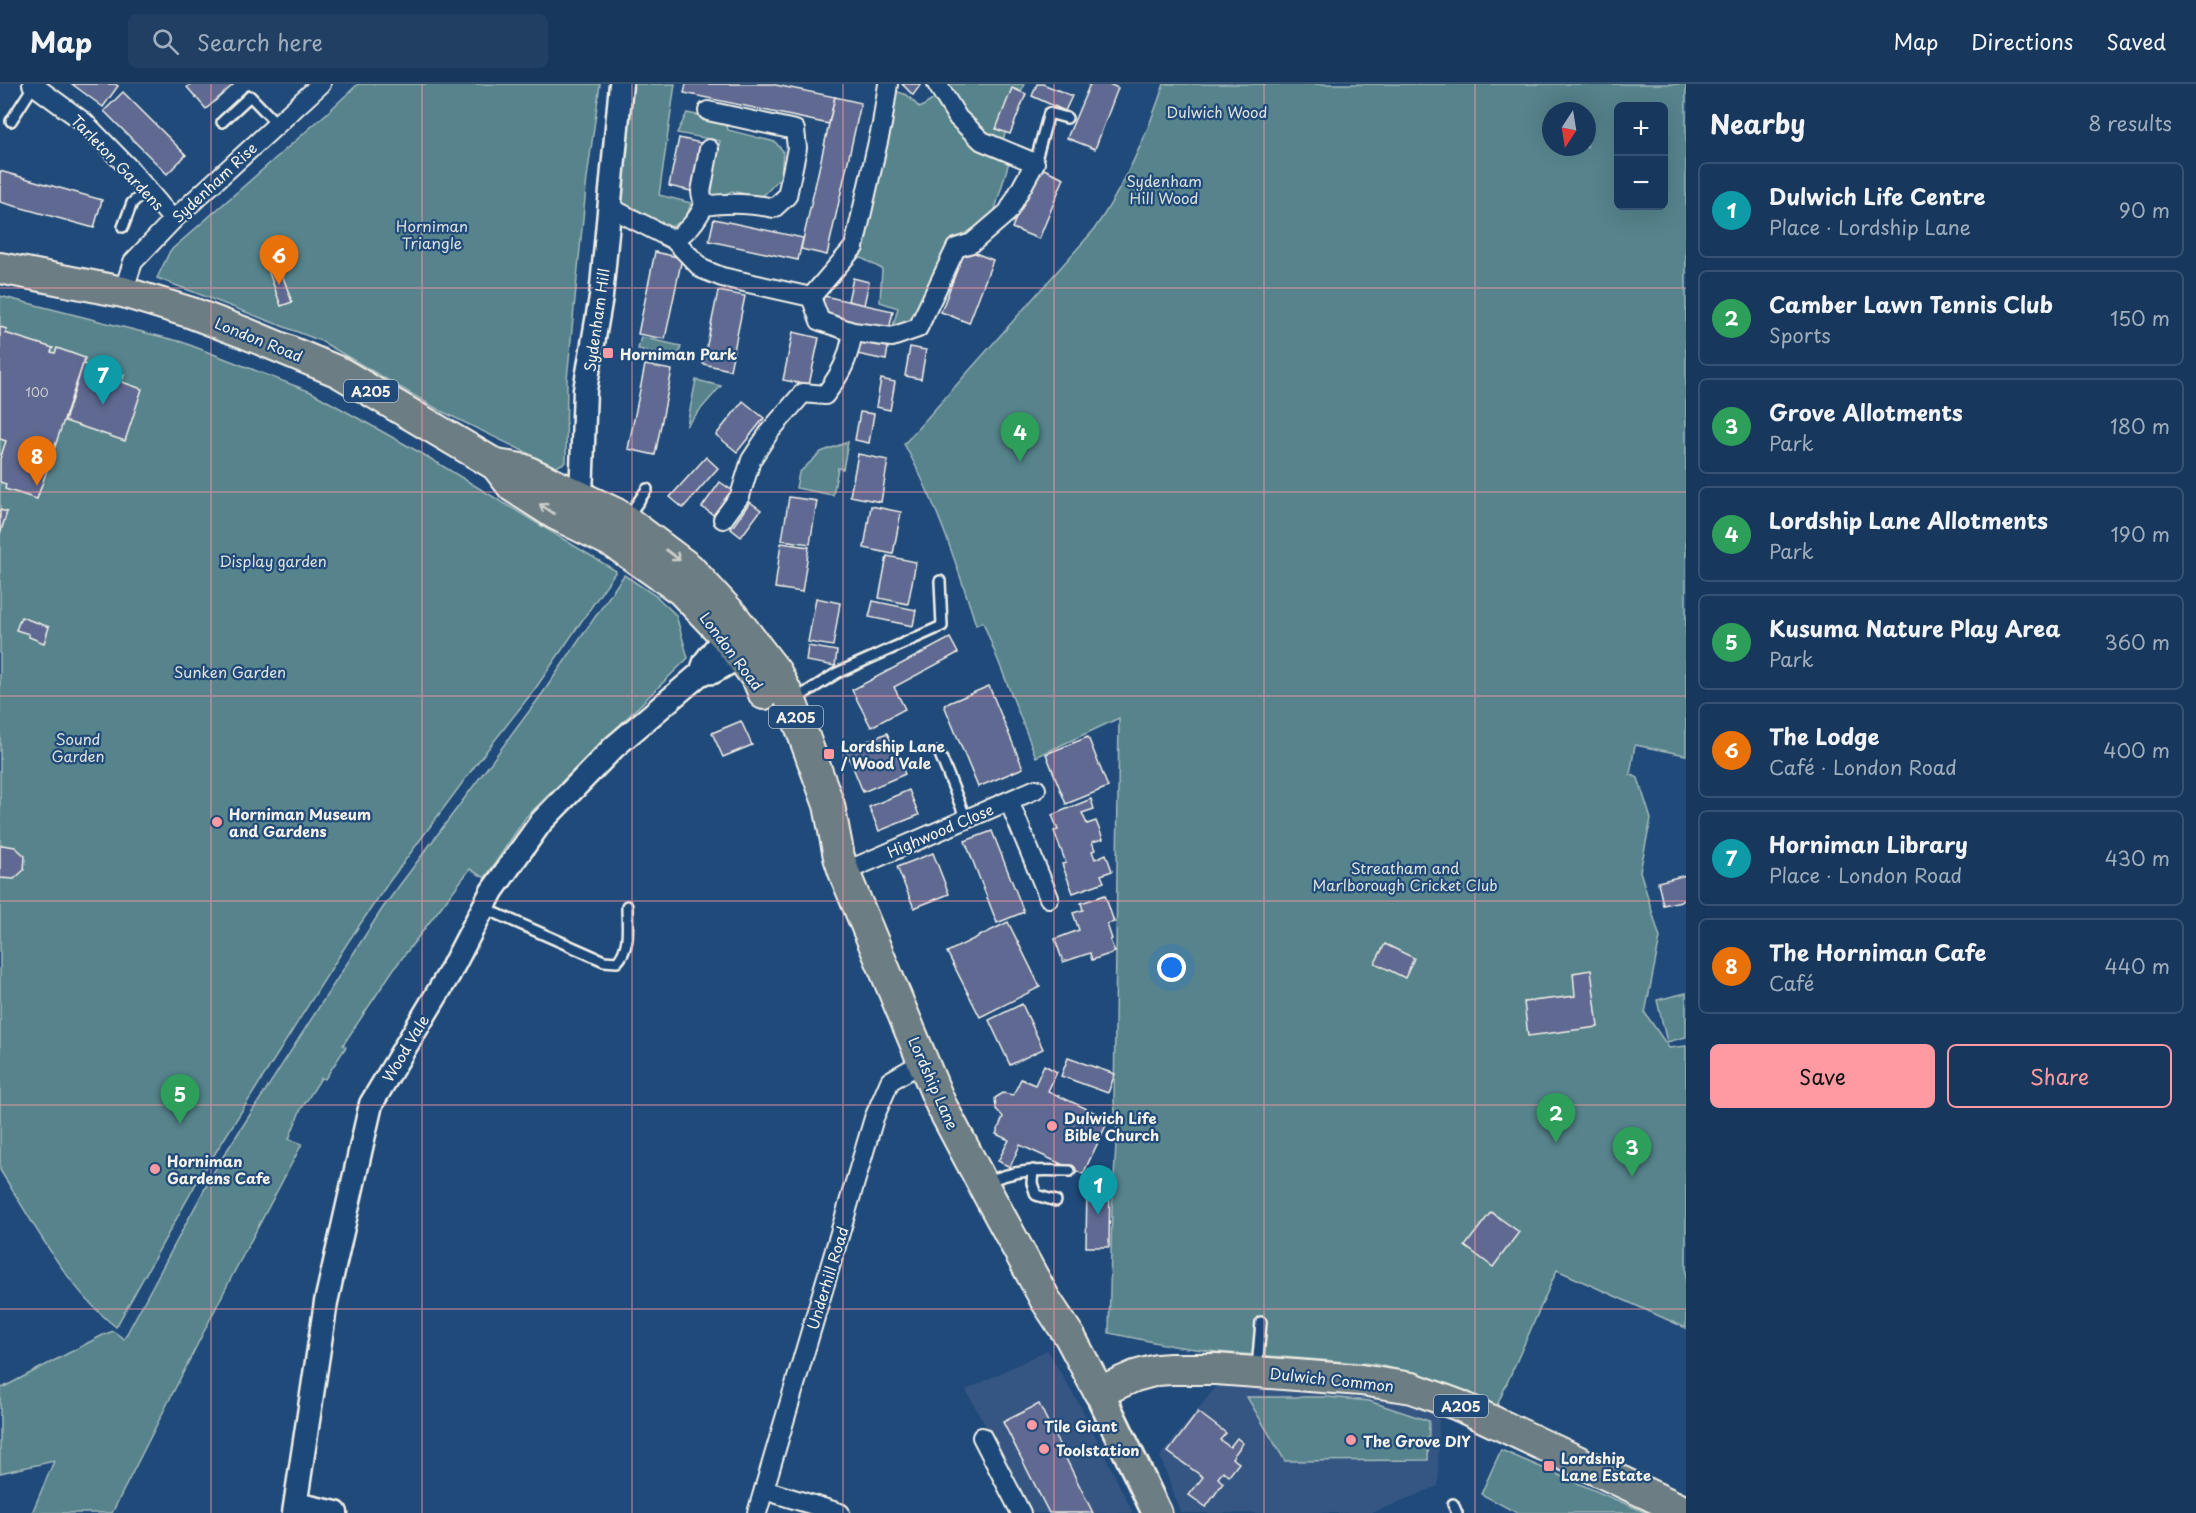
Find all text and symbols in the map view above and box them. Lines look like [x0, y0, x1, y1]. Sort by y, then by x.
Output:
search box [128, 14, 548, 68]
text: Map [30, 20, 92, 63]
icon: search [149, 25, 182, 58]
text: Search here [197, 25, 323, 58]
text: Map [1893, 25, 1938, 57]
text: Directions [1971, 25, 2073, 57]
text: Saved [2106, 25, 2166, 57]
park label: Dulwich Wood [1167, 100, 1267, 123]
north arrow [1542, 102, 1596, 156]
map controls [1614, 102, 1668, 210]
button: + [1614, 102, 1668, 156]
text: Nearby [1710, 104, 1805, 143]
text: 8 results [2088, 108, 2172, 138]
street label: Tarleton Gardens [66, 109, 170, 215]
street label: Sydenham Rise [166, 136, 262, 228]
button: − [1614, 156, 1668, 210]
park label: Sydenham Hill Wood [1126, 169, 1202, 209]
text: Dulwich Life Centre [1769, 179, 1985, 212]
text: 1 [1727, 195, 1736, 225]
text: 90 m [2119, 195, 2170, 225]
text: Place · Lordship Lane [1769, 212, 1971, 242]
park label: Horniman Triangle [396, 214, 468, 254]
pin: 6 [260, 236, 298, 285]
street label: Sydenham Hill [577, 267, 615, 373]
text: Camber Lawn Tennis Club [1769, 287, 2053, 320]
text: 2 [1724, 303, 1739, 333]
text: 150 m [2110, 303, 2170, 333]
street label: London Road [212, 311, 306, 367]
text: Sports [1769, 320, 1831, 350]
place label: Horniman Park [620, 342, 737, 365]
marker: Horniman Park [601, 346, 615, 360]
pin: 7 [84, 356, 122, 405]
road number: A205 [344, 380, 398, 402]
house number: 100 [26, 383, 49, 401]
text: Grove Allotments [1769, 395, 1963, 428]
text: 3 [1725, 411, 1738, 441]
text: 180 m [2110, 411, 2170, 441]
pin: 4 [1000, 412, 1040, 462]
text: Park [1769, 428, 1814, 458]
pin: 8 [18, 436, 57, 486]
one-way arrow [539, 503, 556, 515]
text: Lordship Lane Allotments [1769, 503, 2048, 536]
text: 4 [1725, 519, 1738, 549]
text: 190 m [2111, 519, 2170, 549]
text: Park [1769, 536, 1814, 566]
park label: Display garden [219, 549, 327, 572]
one-way arrow [664, 549, 680, 562]
street label: London Road [695, 607, 769, 695]
text: Kusuma Nature Play Area [1769, 611, 2060, 644]
text: 5 [1725, 627, 1738, 657]
text: 360 m [2104, 627, 2170, 657]
text: Park [1769, 644, 1814, 674]
park label: Sunken Garden [174, 660, 286, 683]
road number: A205 [769, 706, 823, 728]
text: The Lodge [1769, 719, 1879, 752]
park label: Sound Garden [51, 727, 105, 767]
place label: Lordship Lane / Wood Vale [840, 734, 945, 774]
text: 6 [1724, 735, 1739, 765]
text: 400 m [2103, 735, 2170, 765]
marker: Lordship Lane / Wood Vale [822, 747, 836, 761]
text: Café · London Road [1769, 752, 1957, 782]
street label: Highwood Close [883, 797, 997, 863]
place label: Horniman Museum and Gardens [229, 802, 371, 842]
marker: Horniman Museum and Gardens [210, 815, 224, 829]
text: Horniman Library [1769, 827, 1968, 860]
text: 7 [1726, 843, 1737, 873]
text: 430 m [2105, 843, 2170, 873]
park label: Streatham and Marlborough Cricket Club [1312, 856, 1498, 896]
text: Place · London Road [1769, 860, 1962, 890]
text: The Horniman Cafe [1769, 935, 1986, 968]
text: 8 [1725, 951, 1738, 981]
text: 440 m [2105, 951, 2170, 981]
your location [1157, 953, 1186, 982]
text: Café [1769, 968, 1814, 998]
street label: Wood Vale [376, 1010, 434, 1086]
street label: Lordship Lane [903, 1033, 965, 1133]
button: Save [1710, 1044, 1935, 1108]
button: Share [1947, 1044, 2172, 1108]
pin: 5 [160, 1074, 200, 1124]
pin: 2 [1536, 1094, 1576, 1143]
place label: Dulwich Life Bible Church [1064, 1106, 1159, 1146]
marker: Dulwich Life Bible Church [1045, 1119, 1059, 1133]
pin: 3 [1612, 1128, 1652, 1177]
place label: Horniman Gardens Cafe [167, 1149, 271, 1189]
marker: Horniman Gardens Cafe [148, 1162, 162, 1176]
pin: 1 [1078, 1166, 1118, 1215]
street label: Underhill Road [800, 1224, 854, 1332]
street label: Dulwich Common [1269, 1361, 1395, 1397]
road number: A205 [1434, 1395, 1488, 1417]
place label: Tile Giant [1044, 1414, 1118, 1437]
marker: Tile Giant [1025, 1418, 1039, 1432]
place label: The Grove DIY [1363, 1429, 1471, 1452]
marker: The Grove DIY [1344, 1433, 1358, 1447]
place label: Toolstation [1056, 1438, 1140, 1461]
marker: Toolstation [1037, 1442, 1051, 1456]
place label: Lordship Lane Estate [1561, 1446, 1651, 1486]
marker: Lordship Lane Estate [1542, 1459, 1556, 1473]

